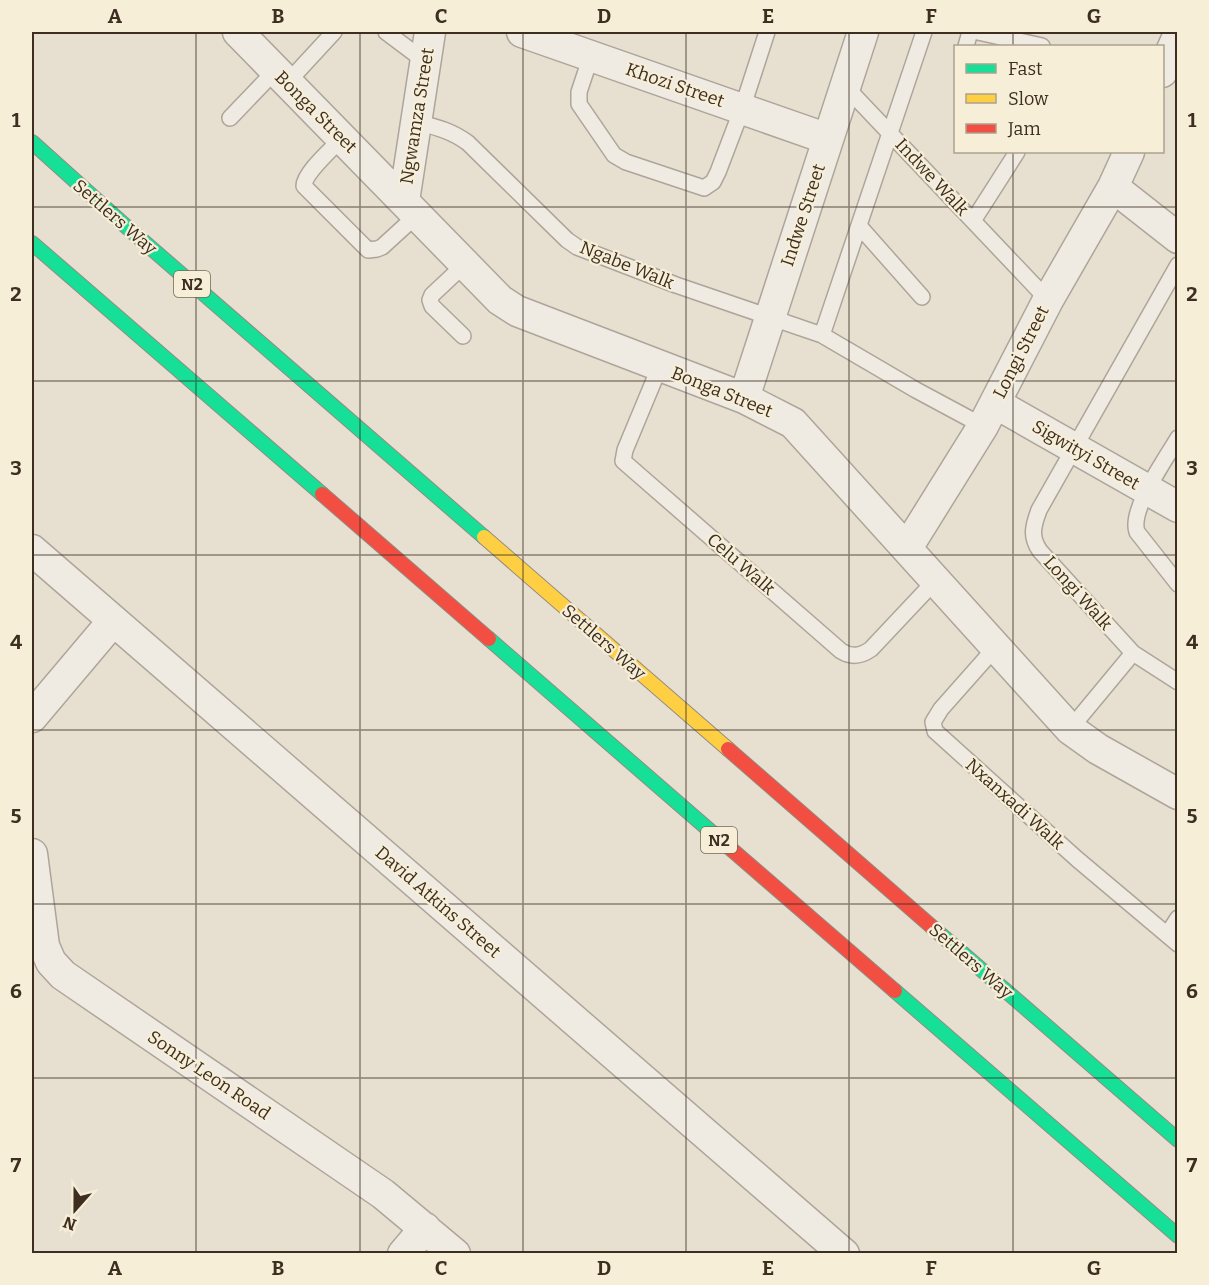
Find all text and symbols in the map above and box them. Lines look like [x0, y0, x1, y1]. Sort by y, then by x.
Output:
text: A [108, 4, 123, 28]
text: B [272, 4, 285, 28]
text: C [435, 4, 447, 28]
text: D [597, 4, 611, 28]
text: E [762, 4, 774, 28]
text: F [925, 4, 937, 28]
text: G [1087, 4, 1101, 28]
legend [954, 45, 1164, 153]
street label: Ngwamza Street [395, 46, 439, 186]
street label: Khozi Street [623, 58, 728, 112]
text: Fast [1008, 58, 1043, 80]
street label: Bonga Street [270, 66, 362, 158]
text: Slow [1008, 88, 1049, 110]
text: 1 [12, 108, 21, 132]
text: 1 [1188, 108, 1197, 132]
text: Jam [1007, 118, 1041, 140]
street label: Indwe Walk [891, 134, 974, 221]
street label: Indwe Street [776, 161, 830, 269]
street label: Settlers Way [69, 175, 162, 260]
street label: Ngabe Walk [577, 236, 678, 294]
road number: N2 [174, 271, 210, 297]
text: 2 [10, 282, 22, 306]
text: 2 [1186, 282, 1198, 306]
street label: Longi Street [988, 302, 1054, 402]
street label: Bonga Street [668, 362, 776, 422]
street label: Sigwityi Street [1028, 415, 1144, 495]
text: 3 [10, 456, 22, 480]
text: 3 [1186, 456, 1198, 480]
street label: Celu Walk [702, 528, 780, 600]
street label: Longi Walk [1039, 551, 1118, 635]
street label: Settlers Way [558, 600, 651, 685]
text: 4 [10, 630, 22, 654]
text: 4 [1186, 630, 1198, 654]
street label: Nxanxadi Walk [961, 754, 1070, 855]
text: 5 [11, 804, 22, 828]
text: 5 [1187, 804, 1198, 828]
road number: N2 [701, 827, 737, 853]
street label: David Atkins Street [371, 841, 506, 963]
street label: Settlers Way [925, 919, 1018, 1004]
text: 6 [10, 979, 22, 1003]
text: 6 [1186, 979, 1198, 1003]
street label: Sonny Leon Road [143, 1026, 275, 1124]
text: 7 [11, 1153, 22, 1177]
text: 7 [1187, 1153, 1198, 1177]
north arrow [45, 1180, 105, 1240]
text: N [61, 1212, 79, 1235]
text: A [108, 1256, 123, 1280]
text: B [272, 1256, 285, 1280]
text: C [435, 1256, 447, 1280]
text: D [597, 1256, 611, 1280]
text: E [762, 1256, 774, 1280]
text: F [925, 1256, 937, 1280]
text: G [1087, 1256, 1101, 1280]

